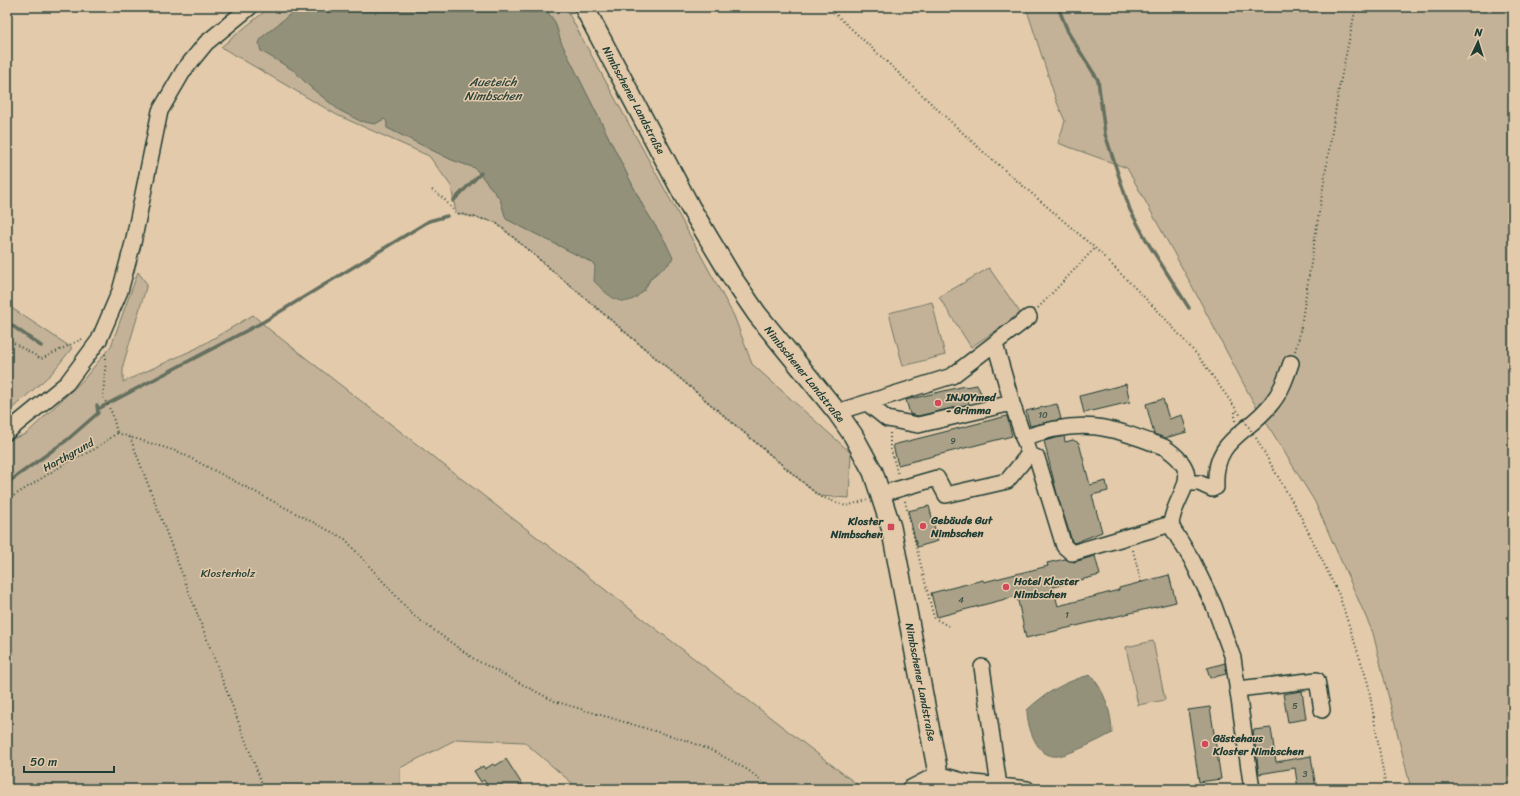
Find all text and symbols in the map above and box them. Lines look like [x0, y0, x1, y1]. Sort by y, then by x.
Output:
north arrow [1458, 22, 1498, 62]
text: N [1473, 23, 1484, 42]
street label: Nimbschener Landstraße [597, 43, 670, 158]
water label: Aueteich Nimbschen [464, 71, 523, 107]
street label: Nimbschener Landstraße [759, 322, 850, 428]
place label: INJOYmed - Grimma [945, 388, 997, 420]
marker: INJOYmed - Grimma [933, 398, 943, 408]
house number: 10 [1038, 407, 1048, 423]
street label: Harthgrund [39, 433, 98, 477]
house number: 9 [950, 433, 956, 449]
place label: Gebäude Gut Nimbschen [930, 511, 994, 543]
place label: Kloster Nimbschen [830, 512, 884, 544]
marker: Gebäude Gut Nimbschen [918, 521, 928, 531]
marker: Kloster Nimbschen [886, 522, 896, 532]
park label: Klosterholz [201, 564, 256, 583]
place label: Hotel Kloster Nimbschen [1013, 572, 1081, 604]
marker: Hotel Kloster Nimbschen [1001, 582, 1011, 592]
house number: 4 [958, 592, 964, 608]
house number: 1 [1065, 607, 1069, 623]
street label: Nimbschener Landstraße [900, 621, 941, 744]
house number: 5 [1292, 698, 1298, 714]
place label: Gästehaus Kloster Nimbschen [1212, 729, 1304, 761]
marker: Gästehaus Kloster Nimbschen [1200, 739, 1210, 749]
scale bar [24, 748, 114, 774]
text: 50 m [30, 751, 57, 773]
house number: 3 [1303, 766, 1308, 782]

